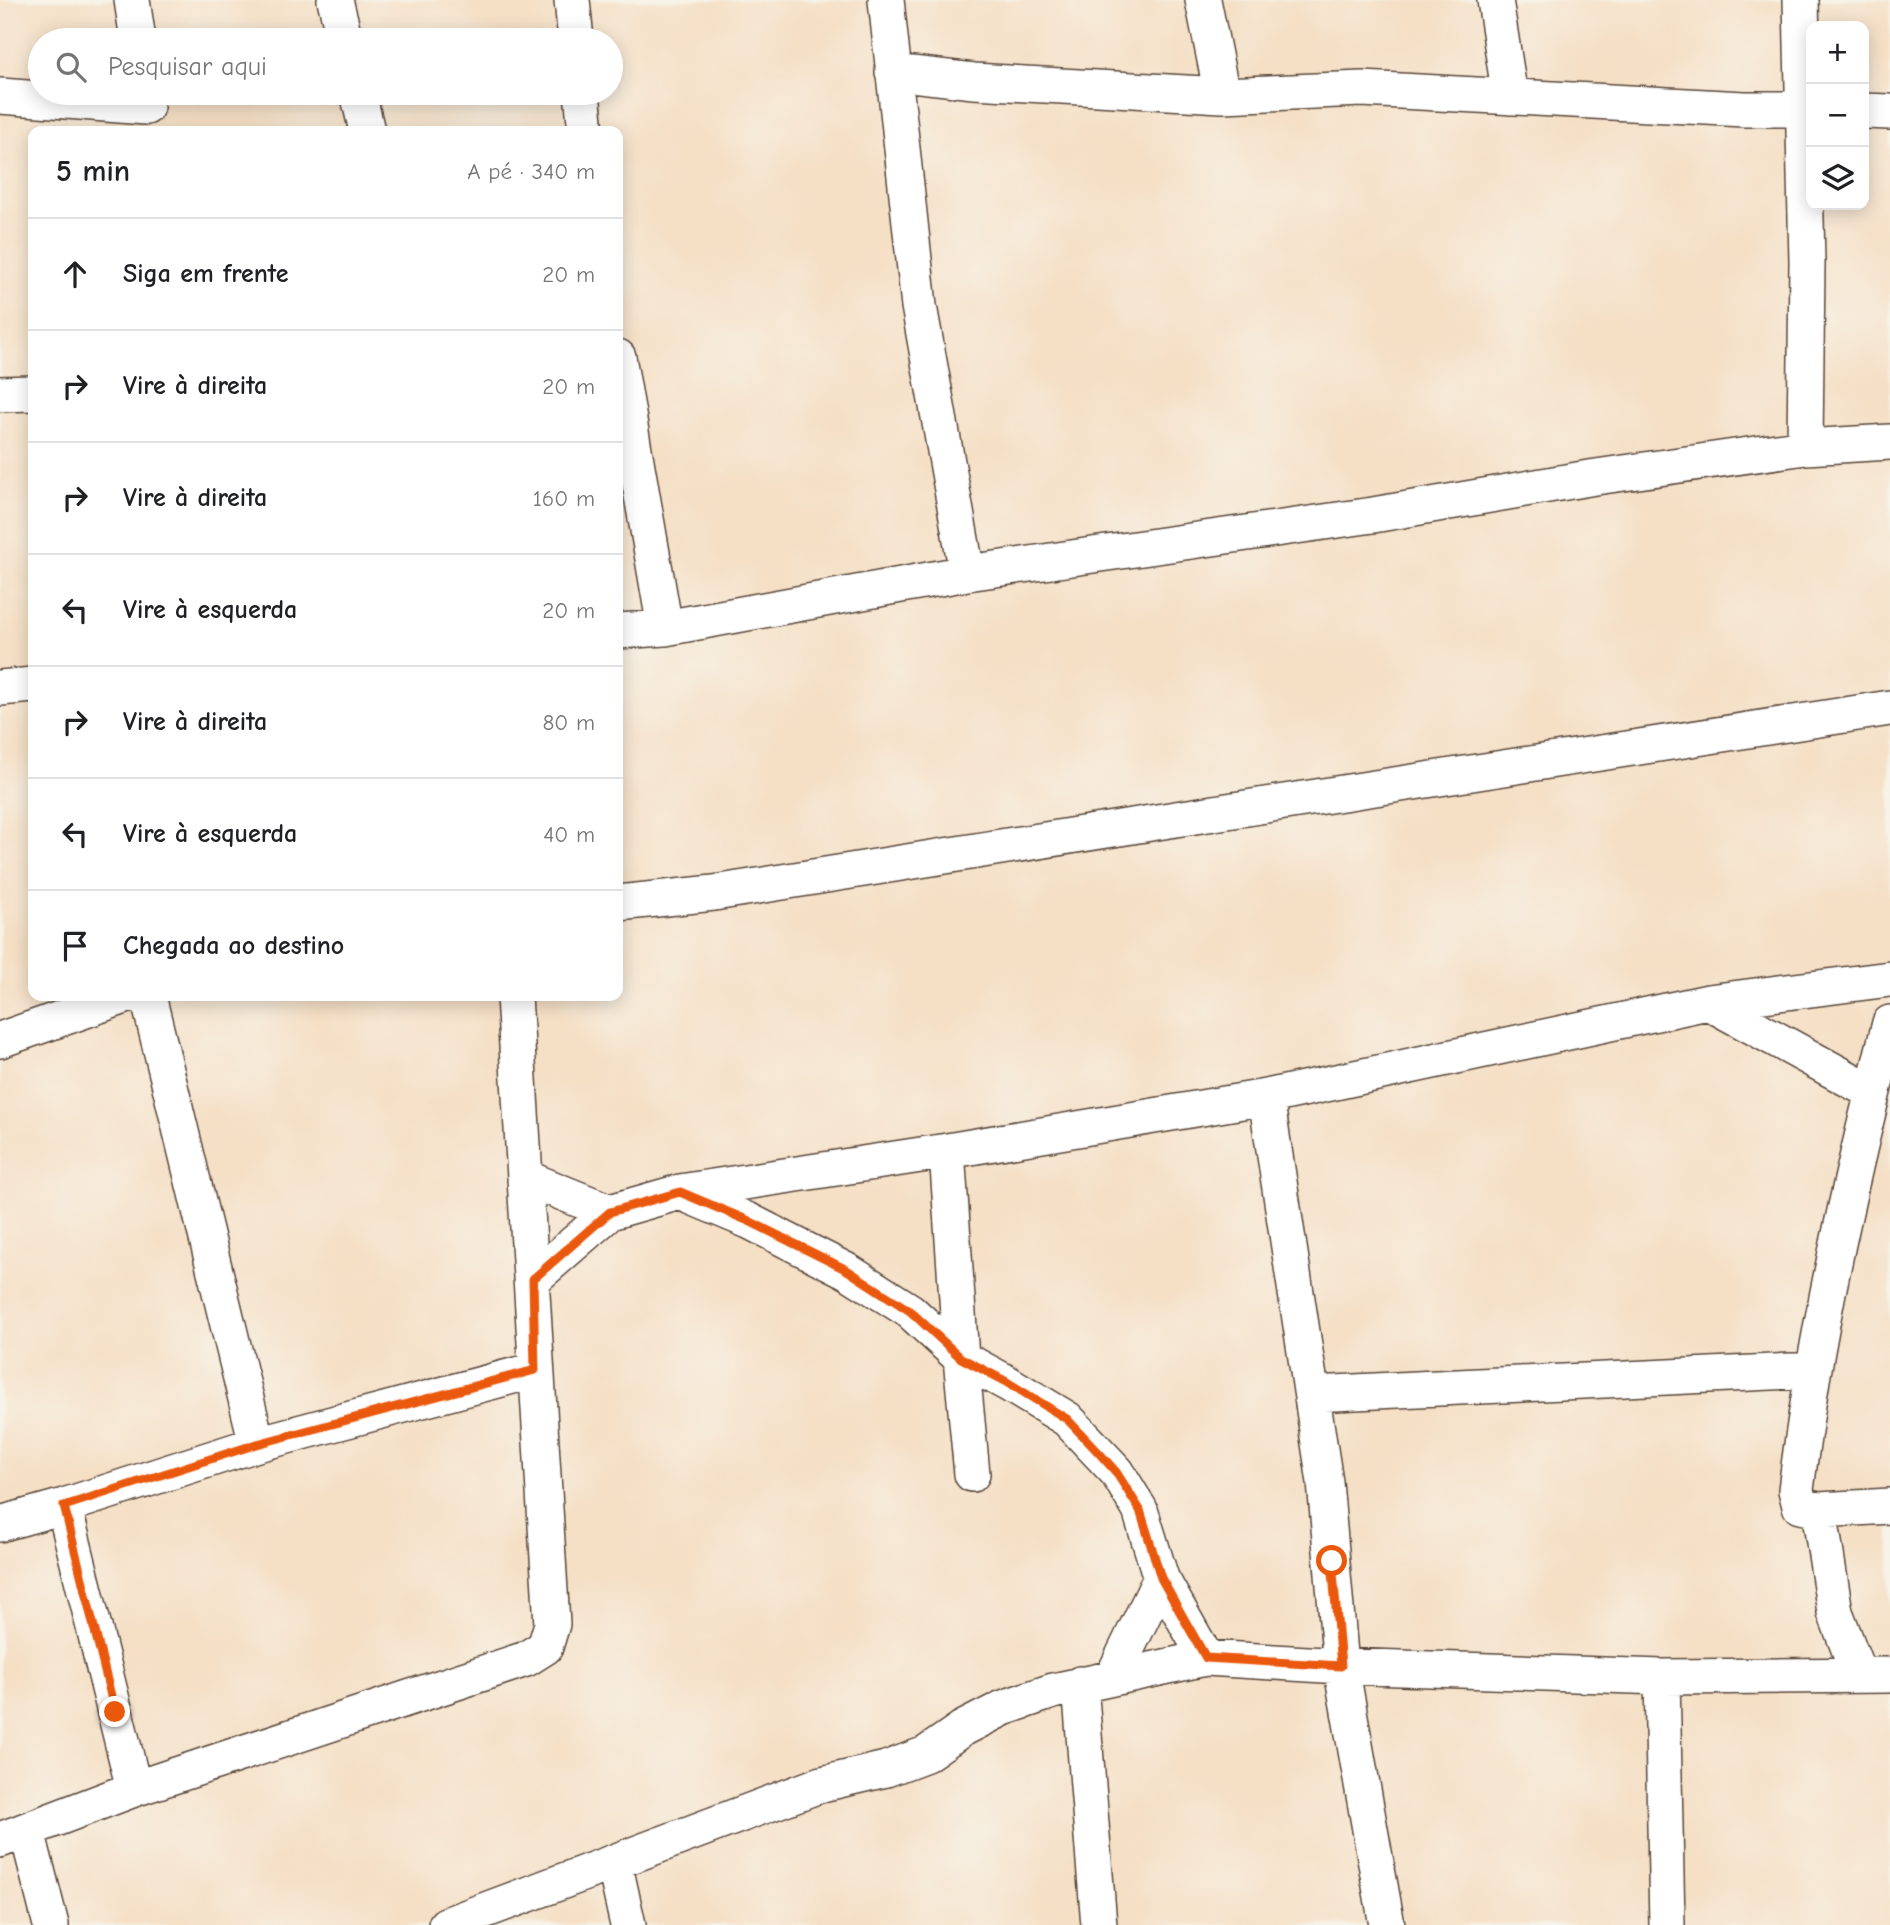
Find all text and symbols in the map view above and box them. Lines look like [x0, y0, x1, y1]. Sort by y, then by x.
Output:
map controls [1806, 21, 1869, 210]
button: + [1806, 21, 1869, 84]
search box [28, 28, 623, 105]
icon: search [52, 48, 90, 86]
text: Pesquisar aqui [108, 52, 267, 82]
button: − [1806, 84, 1869, 147]
button: layers [1806, 147, 1869, 210]
text: 5 min [56, 154, 130, 189]
text: A pé · 340 m [467, 158, 595, 185]
icon: ahead [56, 255, 94, 293]
text: Siga em frente [123, 259, 289, 289]
text: 20 m [542, 261, 595, 288]
icon: right [56, 367, 94, 405]
text: Vire à direita [123, 371, 267, 401]
text: 20 m [542, 373, 595, 400]
icon: right [56, 479, 94, 517]
text: Vire à direita [123, 483, 267, 513]
text: 160 m [533, 485, 595, 512]
icon: left [56, 591, 94, 629]
text: Vire à esquerda [123, 595, 297, 625]
text: 20 m [542, 597, 595, 624]
icon: right [56, 703, 94, 741]
text: Vire à direita [123, 707, 267, 737]
text: 80 m [542, 709, 595, 736]
icon: left [56, 815, 94, 853]
text: Vire à esquerda [123, 819, 297, 849]
text: 40 m [543, 821, 595, 848]
icon: arrive [56, 927, 94, 965]
text: Chegada ao destino [123, 931, 344, 961]
route start [1316, 1545, 1347, 1576]
route end [99, 1696, 130, 1727]

